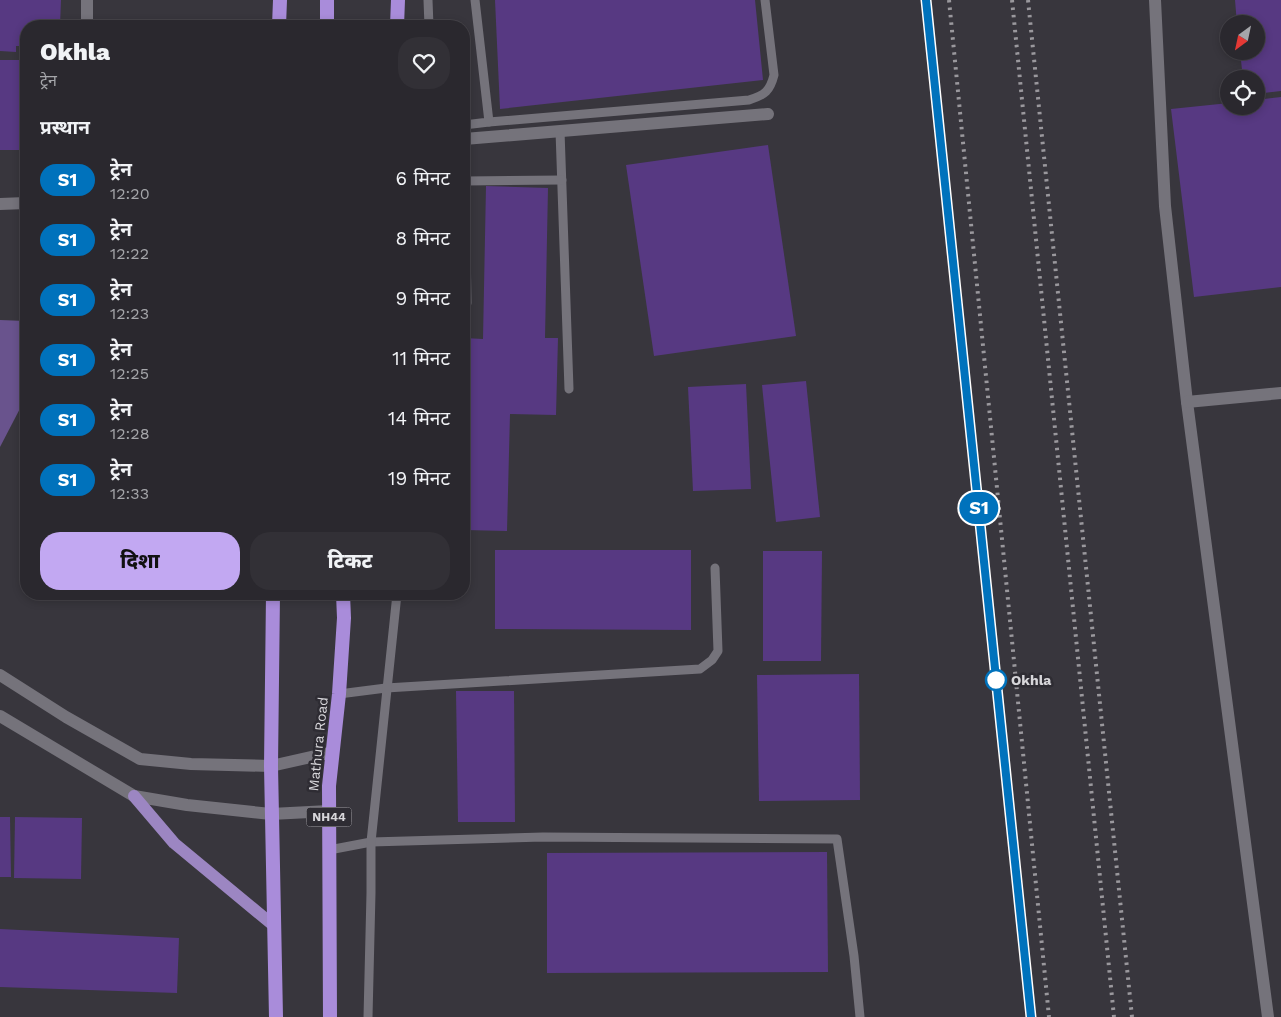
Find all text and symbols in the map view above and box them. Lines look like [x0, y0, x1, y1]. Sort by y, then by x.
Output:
north arrow [1220, 15, 1265, 60]
map controls [1220, 15, 1265, 115]
button: heart [398, 37, 450, 89]
text: Okhla [40, 38, 110, 66]
button: locate [1220, 70, 1265, 115]
text: ट्रेन [40, 71, 57, 90]
text: प्रस्थान [40, 116, 90, 139]
text: ट्रेन [110, 158, 132, 181]
text: 6 मिनट [396, 167, 450, 190]
text: S1 [58, 169, 77, 190]
text: 12:20 [110, 184, 150, 203]
text: ट्रेन [110, 218, 132, 241]
text: 8 मिनट [395, 227, 450, 250]
text: S1 [58, 229, 77, 250]
text: 12:22 [110, 244, 149, 263]
text: ट्रेन [110, 278, 132, 301]
text: 9 मिनट [395, 287, 450, 310]
text: S1 [58, 289, 77, 310]
text: 12:23 [110, 304, 149, 323]
text: ट्रेन [110, 338, 132, 361]
text: 11 मिनट [392, 347, 450, 370]
text: S1 [58, 349, 77, 370]
text: 12:25 [110, 364, 149, 383]
text: ट्रेन [110, 398, 132, 421]
text: 14 मिनट [388, 407, 450, 430]
text: S1 [58, 409, 77, 430]
text: 12:28 [110, 424, 150, 443]
text: ट्रेन [110, 458, 132, 481]
text: 19 मिनट [388, 467, 450, 490]
text: S1 [58, 469, 77, 490]
text: 12:33 [110, 484, 149, 503]
line badge: S1 [956, 492, 1002, 524]
text: S1 [969, 497, 989, 518]
button: दिशा [40, 532, 240, 590]
button: टिकट [250, 532, 450, 590]
marker: Okhla [985, 669, 1007, 691]
place label: Okhla [1011, 672, 1052, 688]
street label: Mathura Road [305, 696, 331, 792]
road number: NH44 [306, 808, 352, 826]

